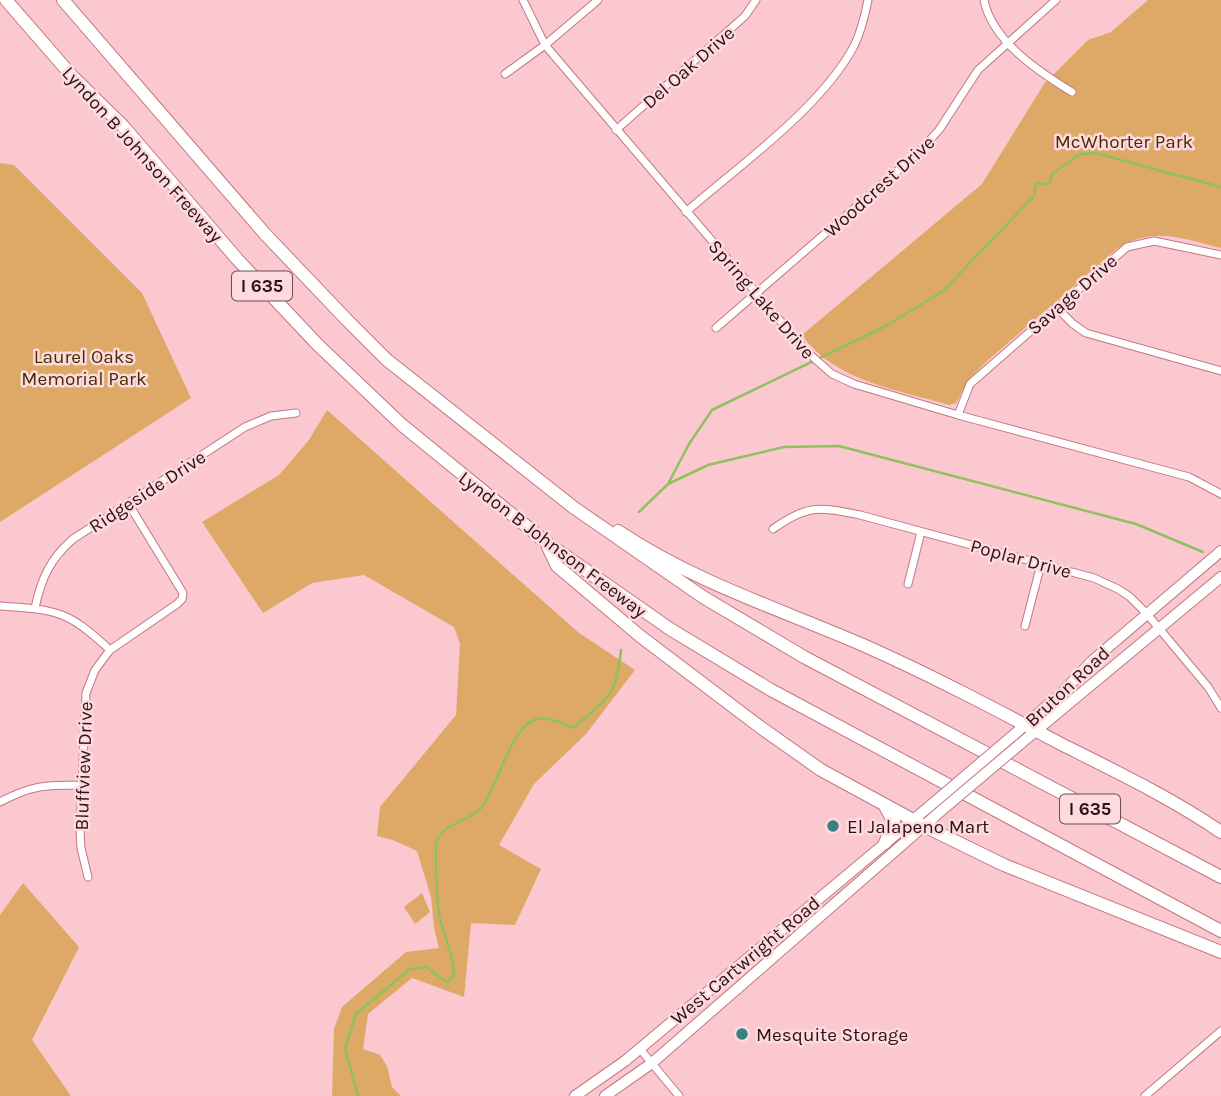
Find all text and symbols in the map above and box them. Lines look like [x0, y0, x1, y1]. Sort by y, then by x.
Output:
street label: Del Oak Drive [638, 22, 739, 114]
street label: Lyndon B Johnson Freeway [57, 62, 227, 247]
street label: Woodcrest Drive [820, 131, 939, 242]
park label: McWhorter Park [1055, 131, 1194, 153]
street label: Spring Lake Drive [704, 236, 819, 364]
street label: Savage Drive [1023, 250, 1122, 340]
road number: I 635 [232, 272, 292, 300]
park label: Laurel Oaks Memorial Park [21, 346, 147, 390]
street label: Ridgeside Drive [85, 446, 210, 538]
street label: Lyndon B Johnson Freeway [454, 467, 651, 623]
street label: Poplar Drive [968, 535, 1074, 583]
street label: Bruton Road [1021, 642, 1114, 731]
street label: Bluffview Drive [71, 701, 97, 831]
road number: I 635 [1060, 794, 1120, 824]
place label: El Jalapeno Mart [847, 816, 989, 838]
marker: El Jalapeno Mart [825, 818, 841, 834]
street label: West Cartwright Road [667, 892, 825, 1030]
place label: Mesquite Storage [756, 1024, 908, 1046]
marker: Mesquite Storage [734, 1026, 750, 1042]

